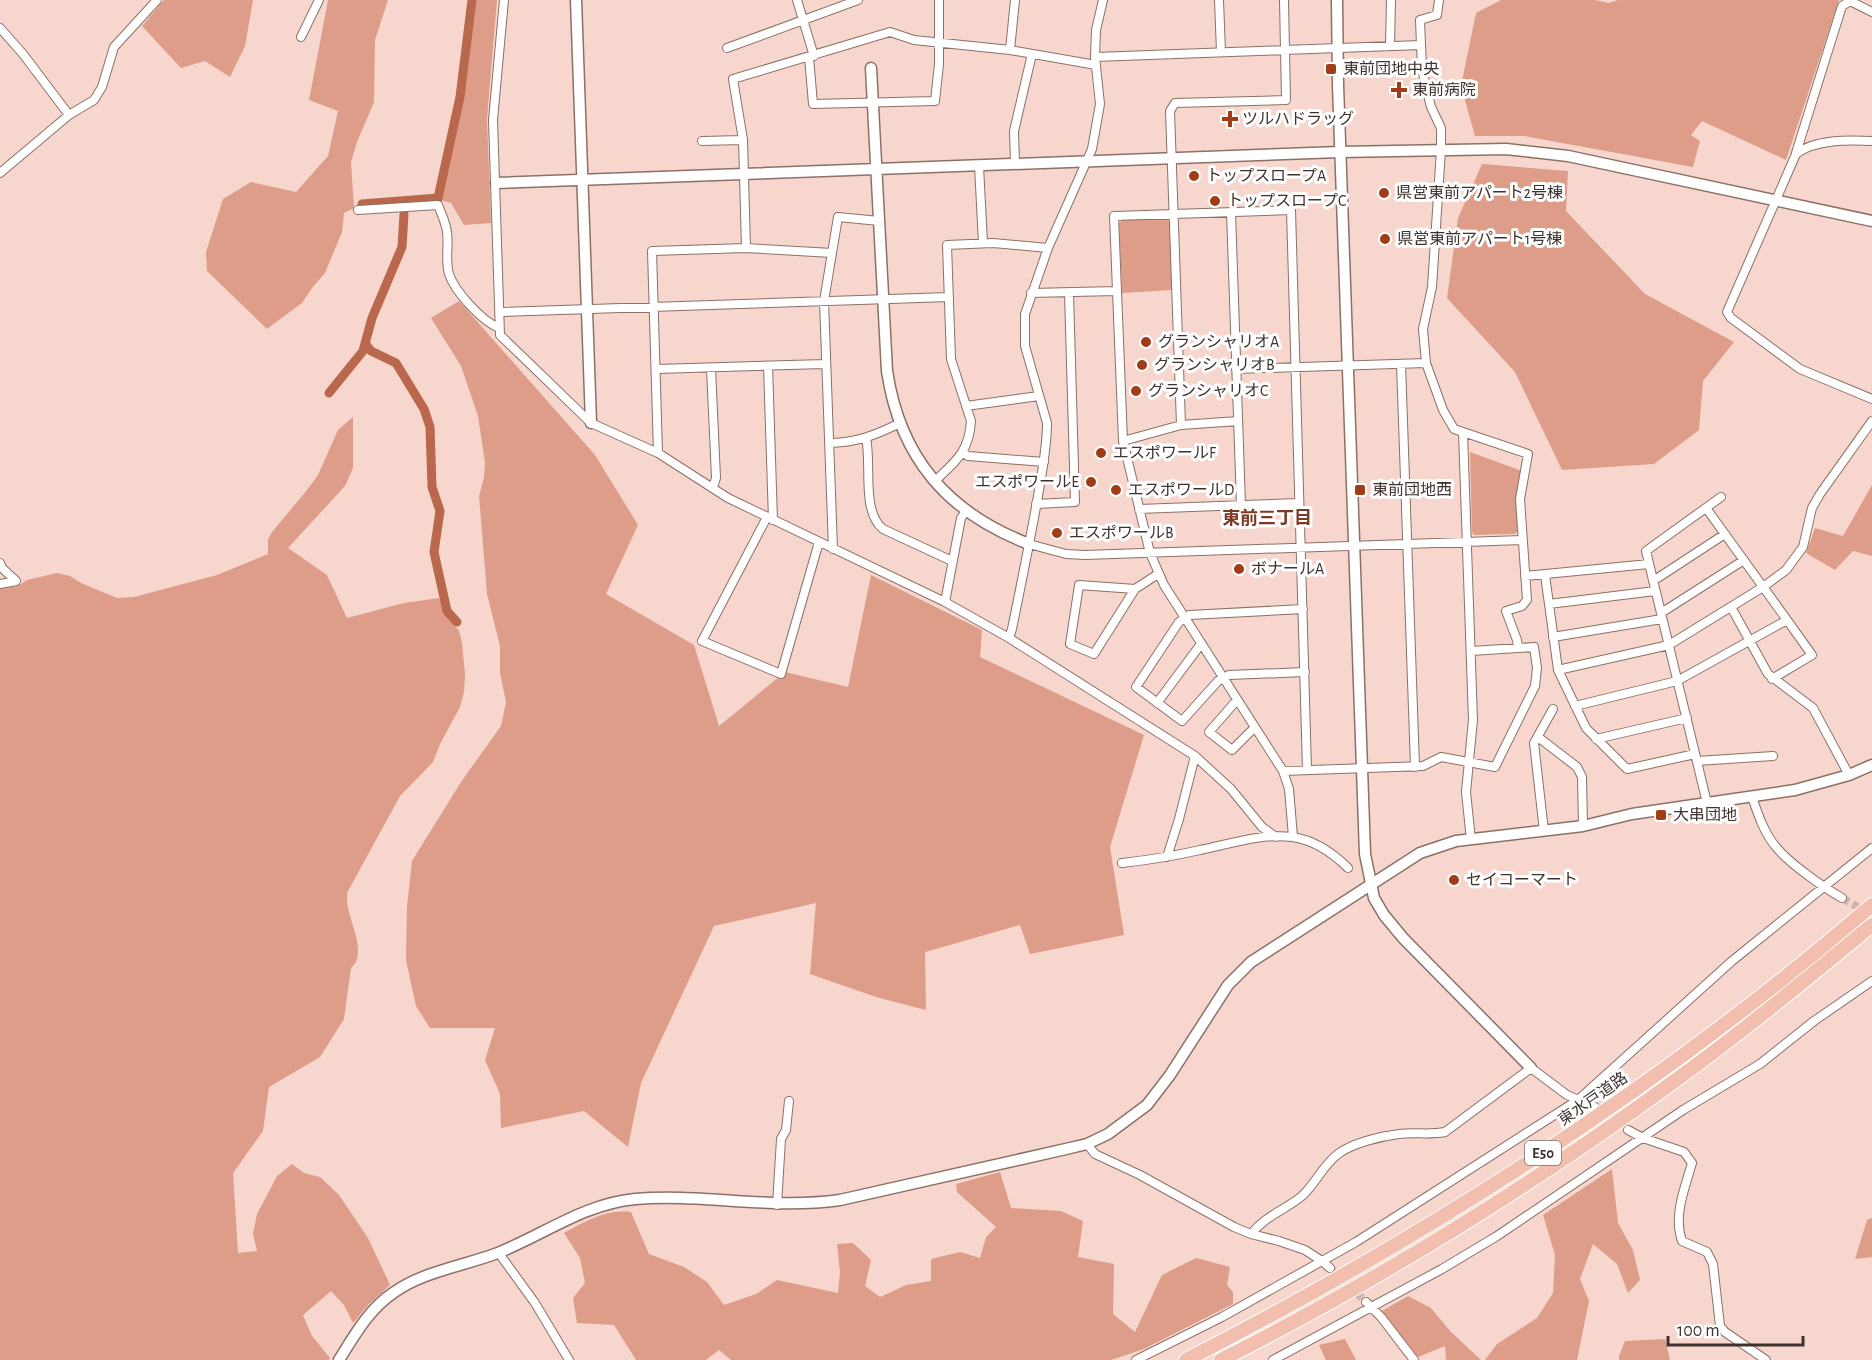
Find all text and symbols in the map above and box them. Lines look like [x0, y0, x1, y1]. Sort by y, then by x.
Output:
place label: 東前団地中央 [1343, 60, 1439, 77]
marker: 東前団地中央 [1324, 62, 1338, 76]
marker: 東前病院 [1390, 81, 1408, 99]
place label: 東前病院 [1412, 81, 1476, 98]
place label: ツルハドラッグ [1242, 110, 1354, 127]
marker: ツルハドラッグ [1223, 112, 1237, 126]
place label: トップスロープA [1206, 168, 1326, 184]
marker: トップスロープA [1187, 169, 1201, 183]
place label: 県営東前アパート2号棟 [1396, 184, 1563, 201]
marker: 県営東前アパート2号棟 [1377, 186, 1391, 200]
place label: トップスロープC [1227, 193, 1346, 209]
marker: トップスロープC [1208, 194, 1222, 208]
place label: 県営東前アパート1号棟 [1397, 230, 1562, 247]
marker: 県営東前アパート1号棟 [1378, 232, 1392, 246]
place label: グランシャリオA [1158, 333, 1279, 350]
marker: グランシャリオA [1139, 335, 1153, 349]
place label: グランシャリオB [1154, 356, 1275, 373]
marker: グランシャリオB [1135, 358, 1149, 372]
place label: グランシャリオC [1148, 382, 1268, 399]
marker: グランシャリオC [1129, 384, 1143, 398]
place label: エスポワールF [1113, 445, 1217, 461]
marker: エスポワールF [1094, 446, 1108, 460]
place label: エスポワールE [975, 474, 1079, 490]
marker: エスポワールE [1084, 475, 1098, 489]
place label: 東前団地西 [1372, 481, 1452, 498]
place label: エスポワールD [1128, 482, 1234, 498]
marker: エスポワールD [1109, 483, 1123, 497]
marker: 東前団地西 [1353, 483, 1367, 497]
district label: 東前三丁目 [1222, 508, 1312, 528]
place label: エスポワールB [1069, 525, 1174, 541]
marker: エスポワールB [1050, 526, 1064, 540]
place label: ボナールA [1251, 561, 1324, 577]
marker: ボナールA [1232, 562, 1246, 576]
place label: 大串団地 [1673, 807, 1737, 823]
marker: 大串団地 [1654, 808, 1668, 822]
place label: セイコーマート [1466, 872, 1578, 888]
marker: セイコーマート [1447, 873, 1461, 887]
street label: 東水戸道路 [1555, 1069, 1630, 1129]
road number: E50 [1525, 1141, 1561, 1165]
scale bar [1668, 1309, 1803, 1347]
text: 100 m [1677, 1322, 1720, 1340]

